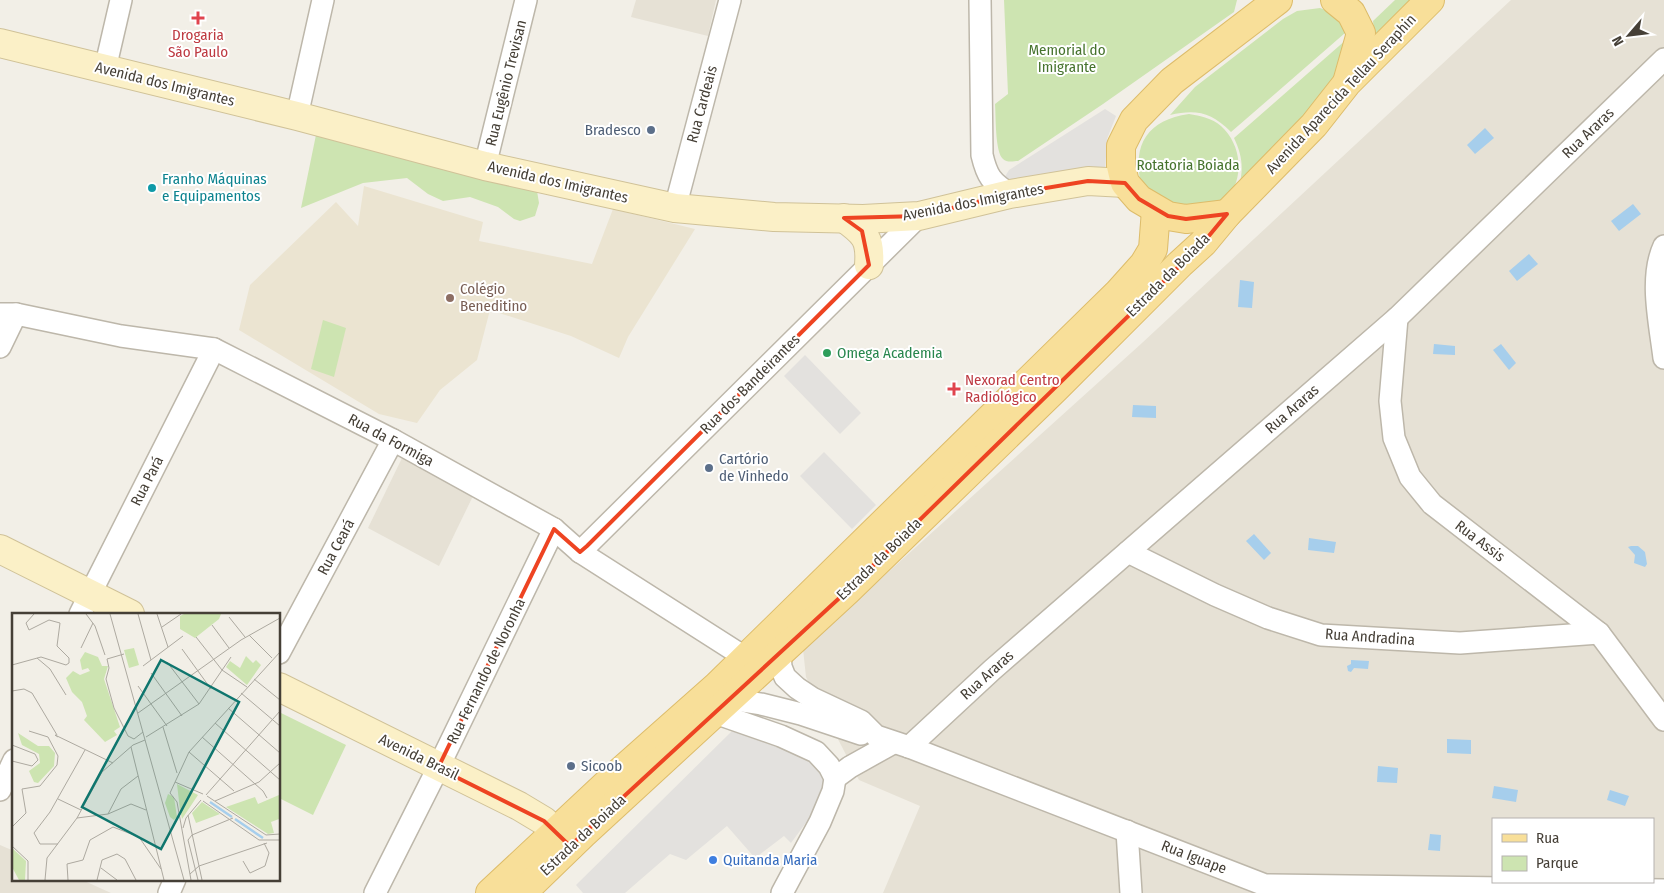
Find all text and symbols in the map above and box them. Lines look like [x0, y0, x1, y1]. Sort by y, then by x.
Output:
street label: Avenida Aparecida Tellau Seraphin [1262, 10, 1420, 178]
north arrow [1604, 10, 1654, 60]
marker: Drogaria São Paulo [192, 12, 204, 24]
street label: Rua Eugênio Trevisan [482, 18, 530, 148]
place label: Drogaria São Paulo [168, 26, 228, 61]
text: N [1608, 33, 1627, 49]
park label: Memorial do Imigrante [1028, 41, 1106, 76]
street label: Avenida dos Imigrantes [93, 58, 237, 110]
street label: Rua Cardeais [683, 63, 721, 145]
street label: Rua Araras [1558, 104, 1618, 162]
place label: Bradesco [585, 121, 641, 139]
marker: Bradesco [645, 124, 657, 136]
park label: Rotatoria Boiada [1136, 156, 1240, 174]
street label: Avenida dos Imigrantes [486, 157, 630, 207]
place label: Franho Máquinas e Equipamentos [162, 170, 267, 205]
street label: Avenida dos Imigrantes [901, 180, 1045, 224]
marker: Franho Máquinas e Equipamentos [146, 182, 158, 194]
street label: Estrada da Boiada [1122, 229, 1214, 321]
place label: Colégio Beneditino [460, 280, 527, 315]
marker: Colégio Beneditino [444, 292, 456, 304]
street label: Rua dos Bandeirantes [696, 330, 804, 438]
place label: Omega Academia [837, 344, 943, 362]
marker: Omega Academia [821, 347, 833, 359]
place label: Nexorad Centro Radiológico [965, 371, 1060, 406]
street label: Rua Araras [1261, 381, 1323, 437]
marker: Nexorad Centro Radiológico [947, 382, 961, 396]
street label: Rua da Formiga [345, 410, 437, 470]
place label: Cartório de Vinhedo [719, 450, 789, 485]
street label: Rua Pará [127, 453, 167, 509]
marker: Cartório de Vinhedo [703, 462, 715, 474]
street label: Estrada da Boiada [833, 514, 925, 604]
street label: Rua Ceará [314, 516, 358, 578]
street label: Rua Assis [1452, 516, 1508, 566]
street label: Rua Fernando de Noronha [443, 595, 529, 747]
inset map [12, 613, 280, 880]
street label: Rua Andradina [1325, 625, 1415, 649]
street label: Rua Araras [957, 646, 1017, 704]
street label: Avenida Brasil [376, 730, 462, 784]
place label: Sicoob [581, 757, 622, 775]
marker: Sicoob [565, 760, 577, 772]
street label: Estrada da Boiada [536, 791, 630, 879]
legend [1492, 818, 1654, 883]
text: Rua [1536, 829, 1559, 847]
street label: Rua Iguape [1159, 836, 1229, 878]
place label: Quitanda Maria [723, 851, 817, 869]
marker: Quitanda Maria [707, 854, 719, 866]
text: Parque [1536, 854, 1579, 872]

